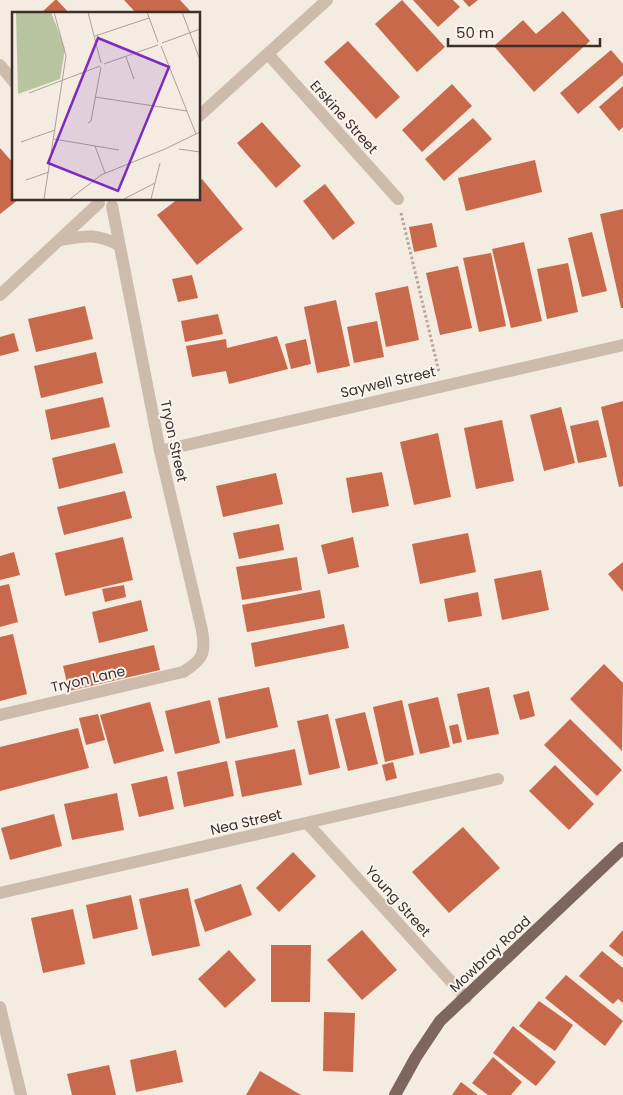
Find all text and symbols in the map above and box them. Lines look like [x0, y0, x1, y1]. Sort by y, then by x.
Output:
inset map [12, 12, 200, 200]
scale bar [448, 15, 600, 47]
text: 50 m [456, 22, 494, 43]
street label: Erskine Street [306, 76, 382, 158]
street label: Saywell Street [338, 361, 438, 403]
street label: Tryon Street [156, 398, 192, 484]
street label: Tryon Lane [49, 661, 127, 697]
street label: Nea Street [208, 804, 284, 840]
street label: Young Street [361, 861, 435, 941]
street label: Mowbray Road [445, 911, 535, 997]

